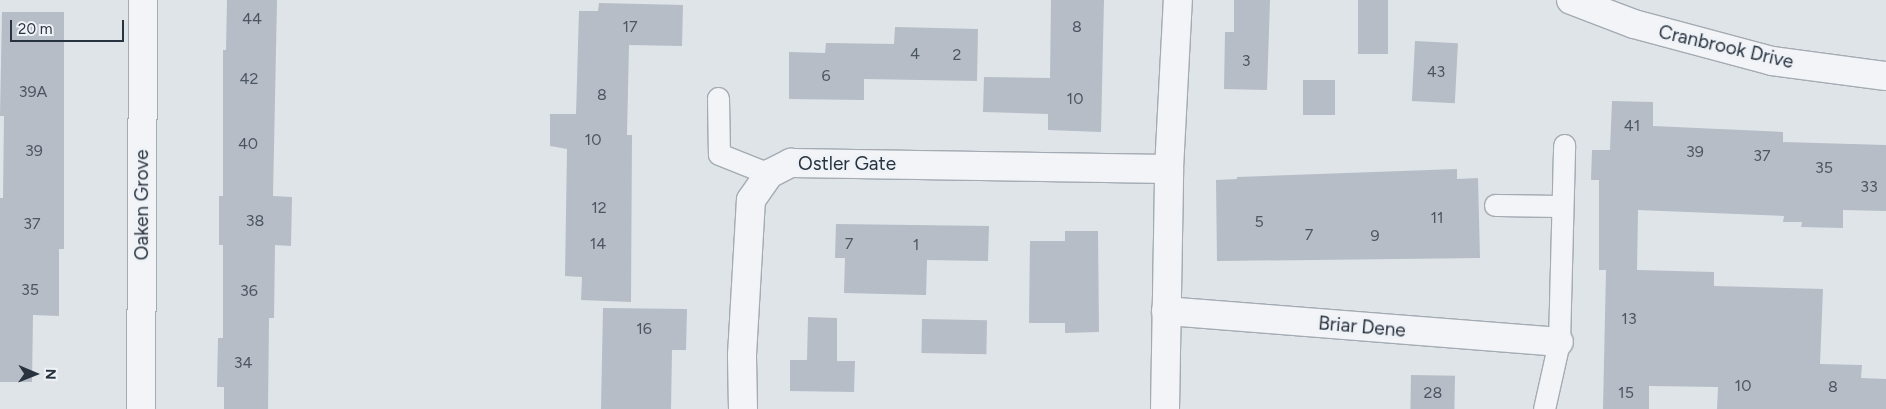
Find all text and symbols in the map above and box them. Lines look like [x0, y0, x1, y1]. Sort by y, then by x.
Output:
house number: 44 [242, 9, 262, 29]
scale bar [12, 10, 126, 42]
house number: 17 [622, 17, 638, 37]
house number: 8 [1072, 17, 1082, 37]
text: 20 m [18, 20, 52, 38]
street label: Cranbrook Drive [1656, 20, 1796, 74]
house number: 4 [910, 44, 920, 64]
house number: 2 [953, 45, 961, 65]
house number: 3 [1242, 51, 1250, 71]
house number: 43 [1427, 62, 1445, 82]
house number: 6 [821, 66, 831, 86]
house number: 42 [240, 69, 258, 89]
house number: 39A [19, 82, 47, 102]
house number: 8 [597, 85, 607, 105]
house number: 10 [1067, 89, 1083, 109]
house number: 41 [1624, 116, 1640, 136]
house number: 10 [585, 130, 601, 150]
house number: 40 [238, 134, 258, 154]
house number: 39 [25, 141, 43, 161]
house number: 39 [1686, 142, 1704, 162]
house number: 37 [1753, 146, 1771, 166]
street label: Oaken Grove [131, 150, 153, 260]
street label: Ostler Gate [798, 153, 896, 175]
house number: 35 [1815, 158, 1833, 178]
house number: 33 [1860, 177, 1878, 197]
house number: 12 [591, 198, 607, 218]
house number: 11 [1430, 208, 1444, 228]
house number: 38 [246, 211, 264, 231]
house number: 5 [1254, 212, 1264, 232]
house number: 37 [23, 214, 41, 234]
house number: 7 [1305, 225, 1313, 245]
house number: 9 [1370, 226, 1380, 246]
house number: 14 [590, 234, 606, 254]
house number: 7 [845, 234, 853, 254]
house number: 1 [913, 235, 919, 255]
house number: 35 [21, 280, 39, 300]
house number: 36 [240, 281, 258, 301]
house number: 13 [1621, 309, 1637, 329]
street label: Briar Dene [1317, 312, 1407, 342]
house number: 16 [636, 319, 652, 339]
north arrow [10, 349, 60, 399]
house number: 34 [234, 353, 252, 373]
text: N [42, 369, 59, 380]
house number: 10 [1735, 376, 1751, 396]
house number: 8 [1828, 377, 1838, 397]
house number: 28 [1424, 383, 1442, 403]
house number: 15 [1618, 383, 1634, 403]

